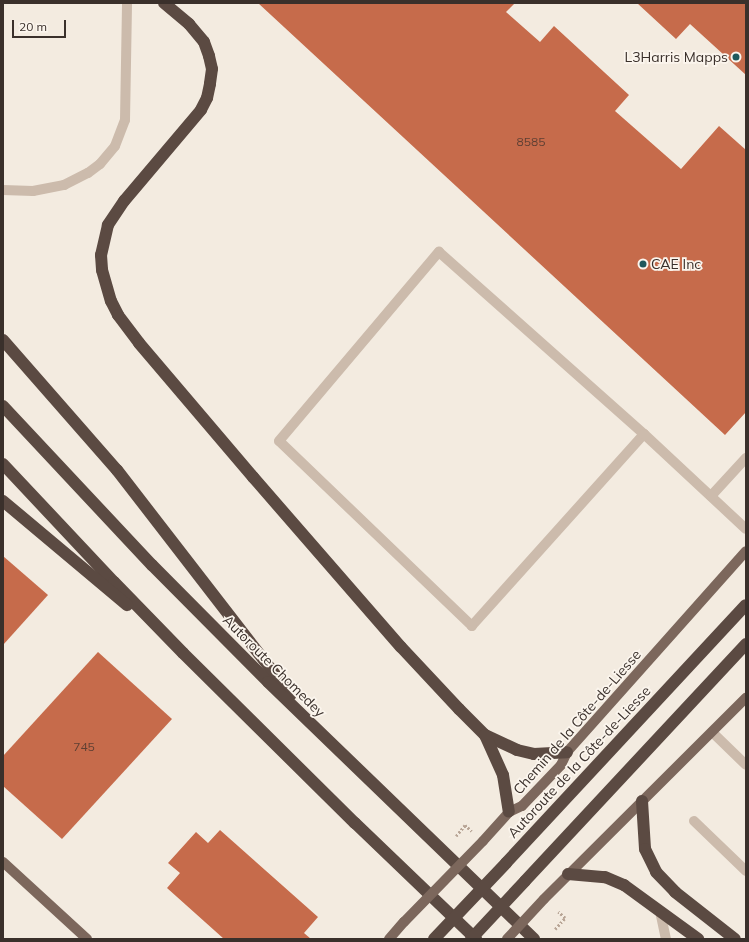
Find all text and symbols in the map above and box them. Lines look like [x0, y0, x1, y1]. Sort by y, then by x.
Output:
scale bar [14, 12, 68, 38]
text: 20 m [19, 19, 47, 34]
place label: L3Harris Mapps [625, 49, 728, 65]
marker: L3Harris Mapps [731, 52, 741, 62]
house number: 8585 [517, 135, 545, 149]
place label: CAE Inc [651, 256, 701, 272]
marker: CAE Inc [638, 259, 648, 269]
street label: Autoroute Chomedey [219, 611, 329, 721]
street label: Chemin de la Côte-de-Liesse [510, 646, 644, 798]
street label: Autoroute de la Côte-de-Liesse [504, 683, 654, 841]
house number: 745 [73, 740, 95, 754]

